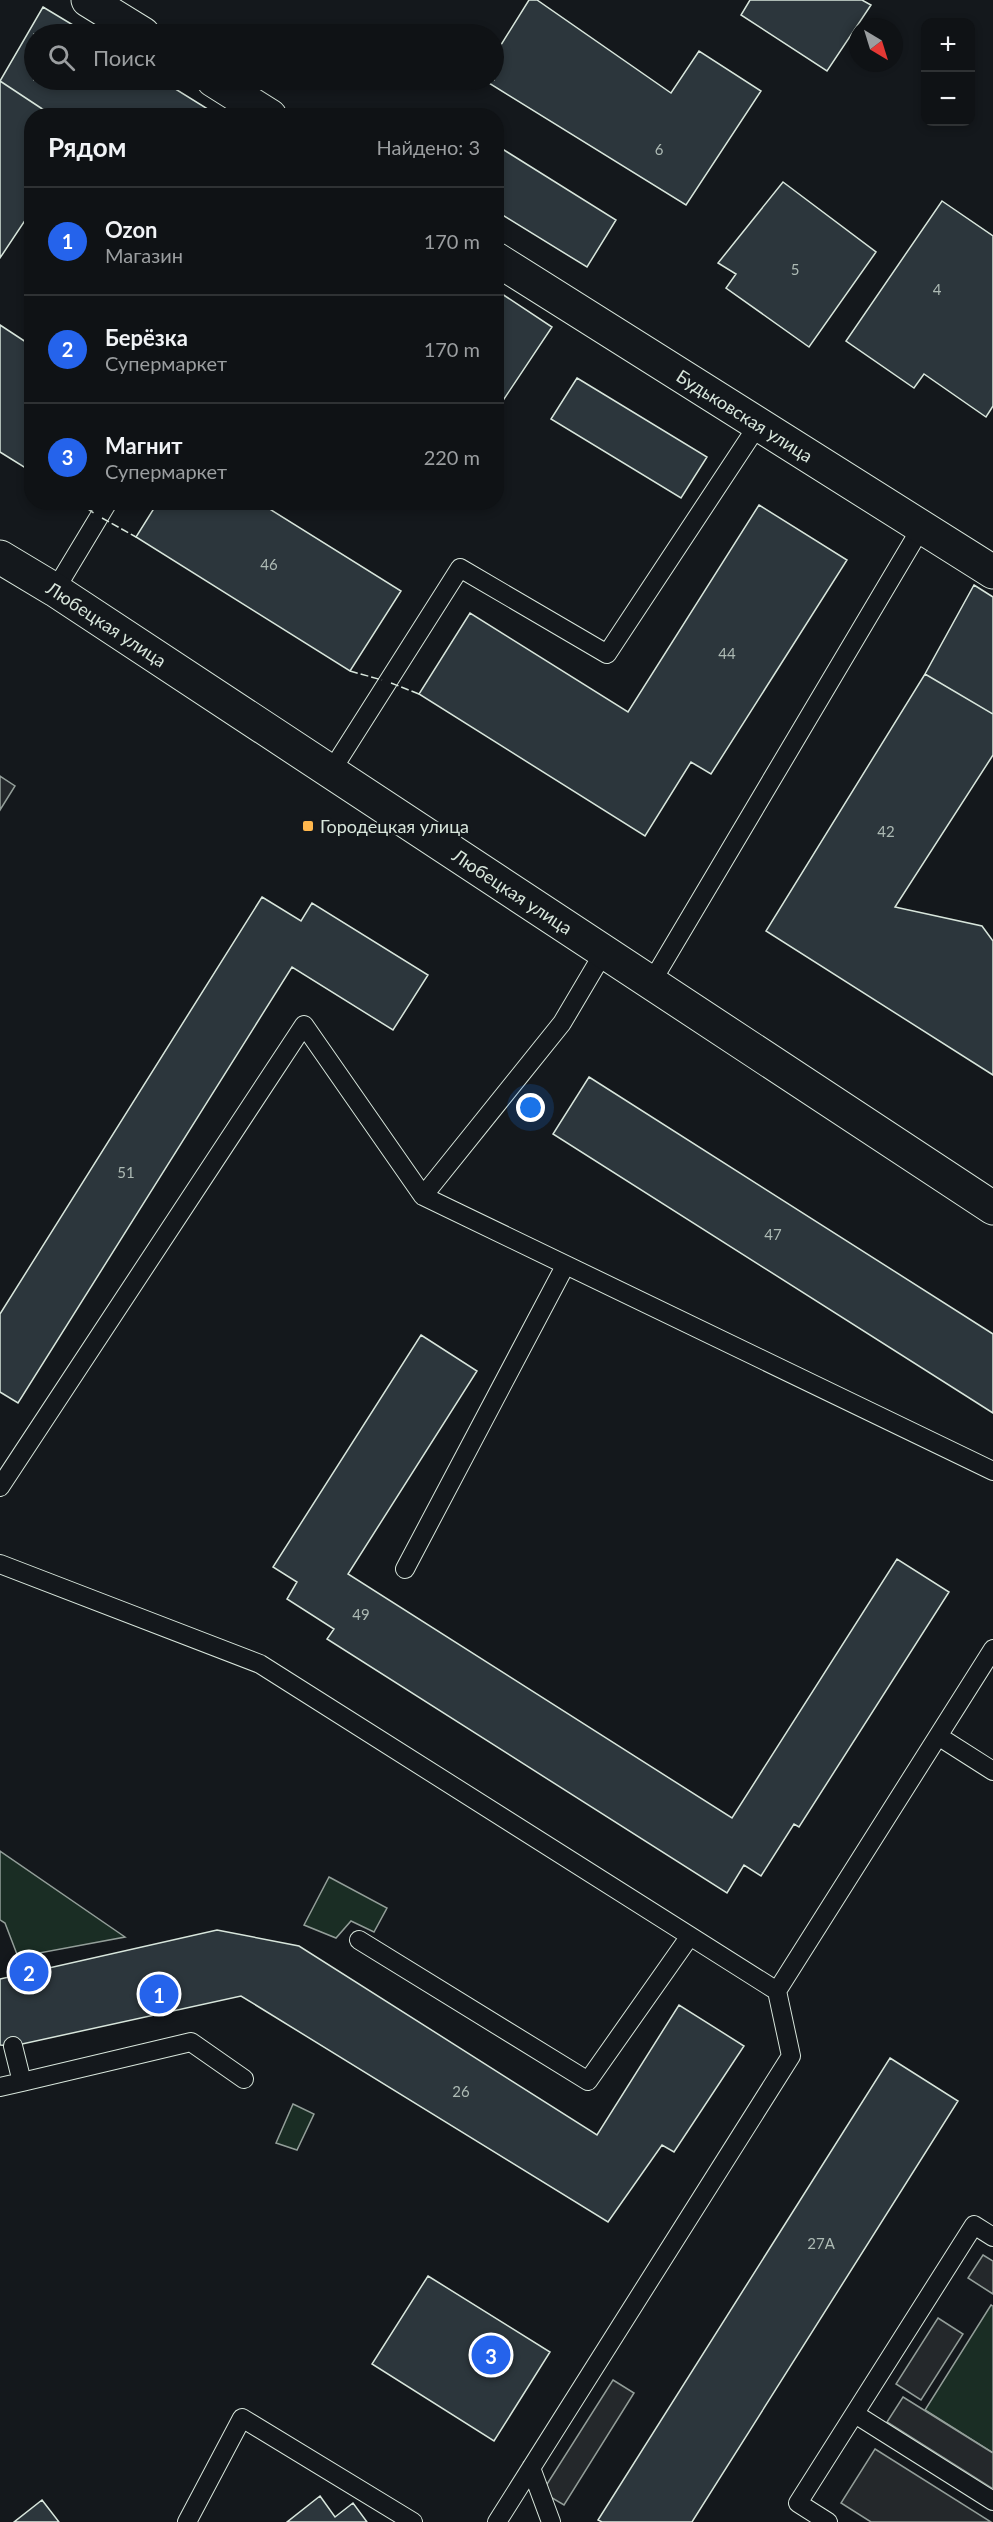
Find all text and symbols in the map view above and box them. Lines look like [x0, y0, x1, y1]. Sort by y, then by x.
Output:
north arrow [849, 18, 903, 72]
map controls [921, 18, 975, 126]
button: + [921, 18, 975, 72]
search box [24, 24, 504, 90]
icon: search [45, 41, 78, 74]
text: Поиск [93, 44, 156, 71]
button: − [921, 72, 975, 126]
text: Рядом [48, 131, 126, 163]
text: Найдено: 3 [377, 135, 480, 159]
house number: 6 [655, 140, 664, 158]
text: Ozon [105, 216, 158, 243]
text: 1 [62, 229, 73, 253]
text: 170 m [424, 229, 480, 253]
text: Магазин [105, 243, 183, 267]
house number: 5 [791, 260, 799, 278]
house number: 4 [933, 280, 942, 298]
text: Берёзка [105, 324, 188, 351]
text: 2 [62, 337, 73, 361]
text: 170 m [424, 337, 480, 361]
text: Супермаркет [105, 351, 227, 375]
street label: Будьковская улица [673, 365, 817, 467]
text: Магнит [105, 432, 183, 459]
text: 3 [62, 445, 73, 469]
text: 220 m [424, 445, 480, 469]
text: Супермаркет [105, 459, 227, 483]
house number: 46 [260, 555, 278, 573]
street label: Любецкая улица [42, 576, 171, 671]
house number: 44 [718, 644, 736, 662]
place label: Городецкая улица [320, 815, 469, 837]
marker: Городецкая улица [301, 819, 315, 833]
house number: 42 [877, 822, 895, 840]
street label: Любецкая улица [448, 843, 577, 939]
your location [516, 1093, 545, 1122]
house number: 51 [117, 1163, 135, 1181]
house number: 47 [764, 1225, 782, 1243]
house number: 49 [352, 1605, 370, 1623]
pin: 2 [9, 1950, 48, 1994]
pin: 1 [140, 1972, 178, 2016]
house number: 26 [452, 2082, 470, 2100]
house number: 27А [807, 2234, 836, 2252]
pin: 3 [472, 2332, 510, 2378]

